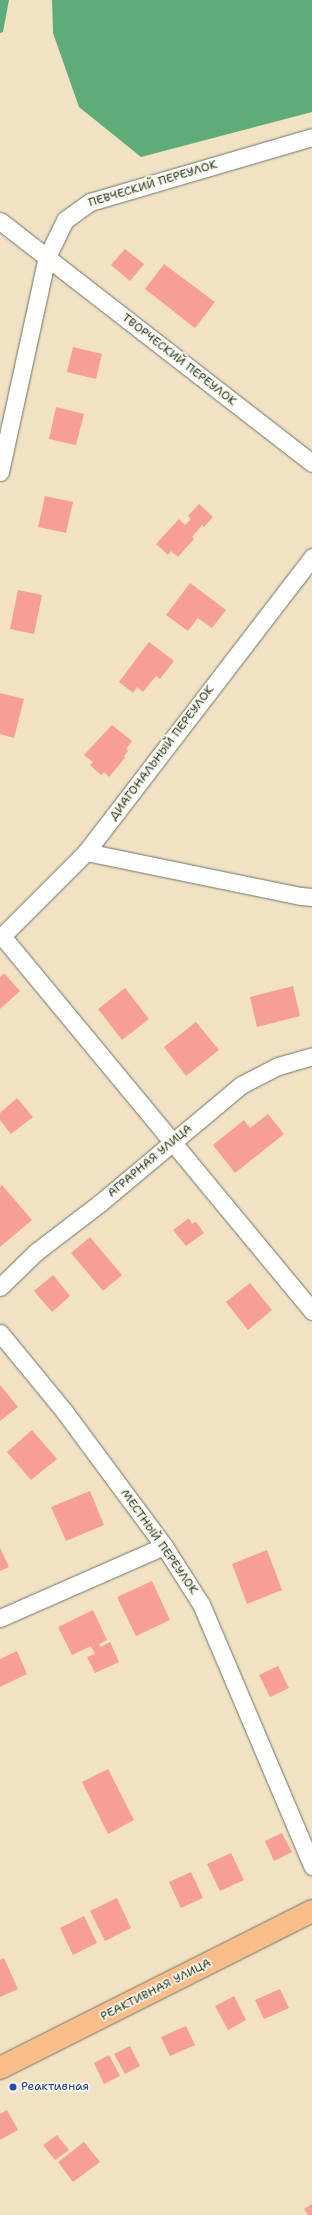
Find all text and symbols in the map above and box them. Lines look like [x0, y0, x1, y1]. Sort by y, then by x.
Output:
street label: ПЕВЧЕСКИЙ ПЕРЕУЛОК [87, 158, 219, 210]
street label: ТВОРЧЕСКИЙ ПЕРЕУЛОК [119, 311, 239, 409]
street label: ДИАГОНАЛЬНЫЙ ПЕРЕУЛОК [107, 683, 217, 823]
street label: АГРАРНАЯ УЛИЦА [105, 1121, 195, 1201]
street label: МЕСТНЫЙ ПЕРЕУЛОК [117, 1487, 201, 1597]
street label: РЕАКТИВНАЯ УЛИЦА [98, 1956, 214, 2024]
place label: Реактивная [21, 2080, 89, 2094]
marker: Реактивная [8, 2082, 18, 2092]

